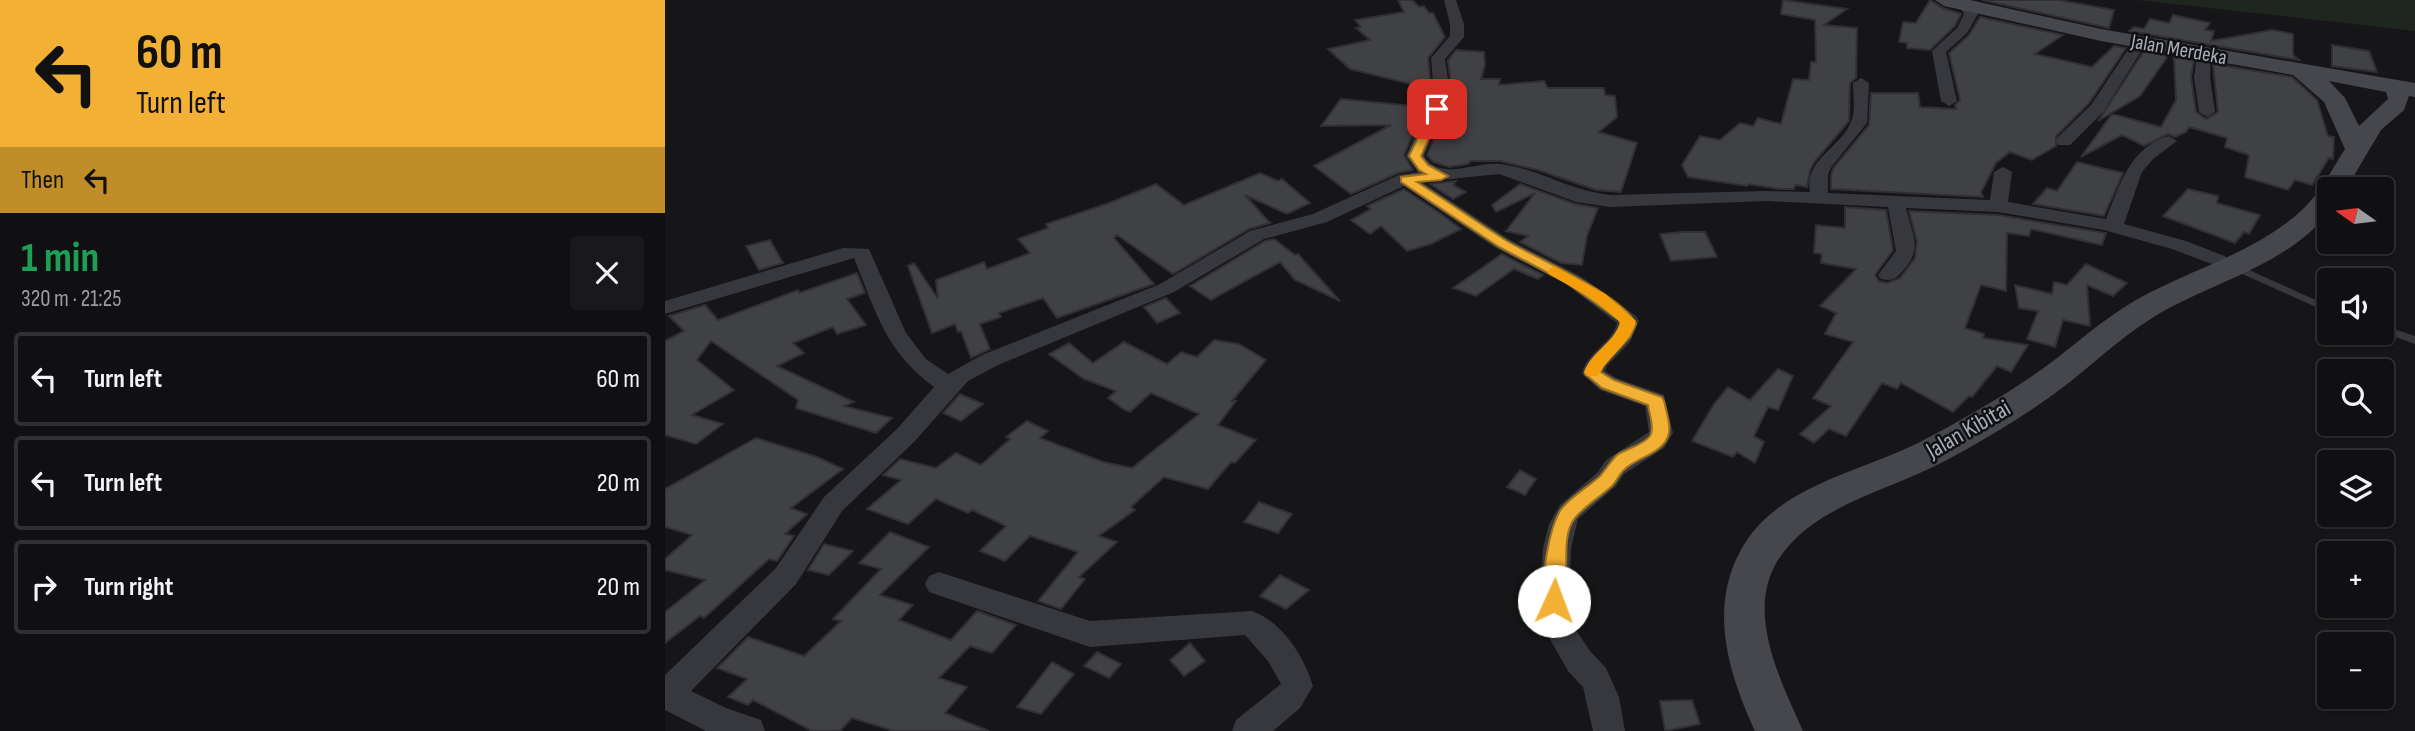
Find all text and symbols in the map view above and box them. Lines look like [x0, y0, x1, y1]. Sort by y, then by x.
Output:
text: 60 m [136, 24, 223, 83]
icon: left [21, 28, 112, 119]
street label: Jalan Merdeka [2128, 29, 2229, 70]
pin [1407, 79, 1467, 139]
text: Turn left [136, 84, 226, 123]
icon: arrive [1418, 90, 1456, 128]
icon: left [78, 161, 116, 199]
text: Then [21, 165, 64, 196]
north arrow [2317, 177, 2394, 254]
map controls [2317, 177, 2394, 709]
text: 1 min [21, 233, 99, 284]
button: close [570, 236, 644, 310]
button: sound [2317, 268, 2394, 345]
text: 320 m · 21:25 [21, 285, 121, 313]
button: search [2317, 359, 2394, 436]
icon: left [25, 360, 63, 398]
text: Turn left [84, 364, 162, 395]
text: 60 m [596, 364, 640, 395]
street label: Jalan Kibitai [1920, 394, 2016, 466]
button: layers [2317, 450, 2394, 527]
icon: left [25, 464, 63, 502]
text: Turn left [84, 468, 162, 499]
text: 20 m [597, 468, 640, 499]
button: + [2317, 541, 2394, 618]
position arrow [1517, 564, 1591, 638]
icon: right [25, 568, 63, 606]
text: Turn right [84, 572, 173, 603]
text: 20 m [597, 572, 640, 603]
button: − [2317, 632, 2394, 709]

